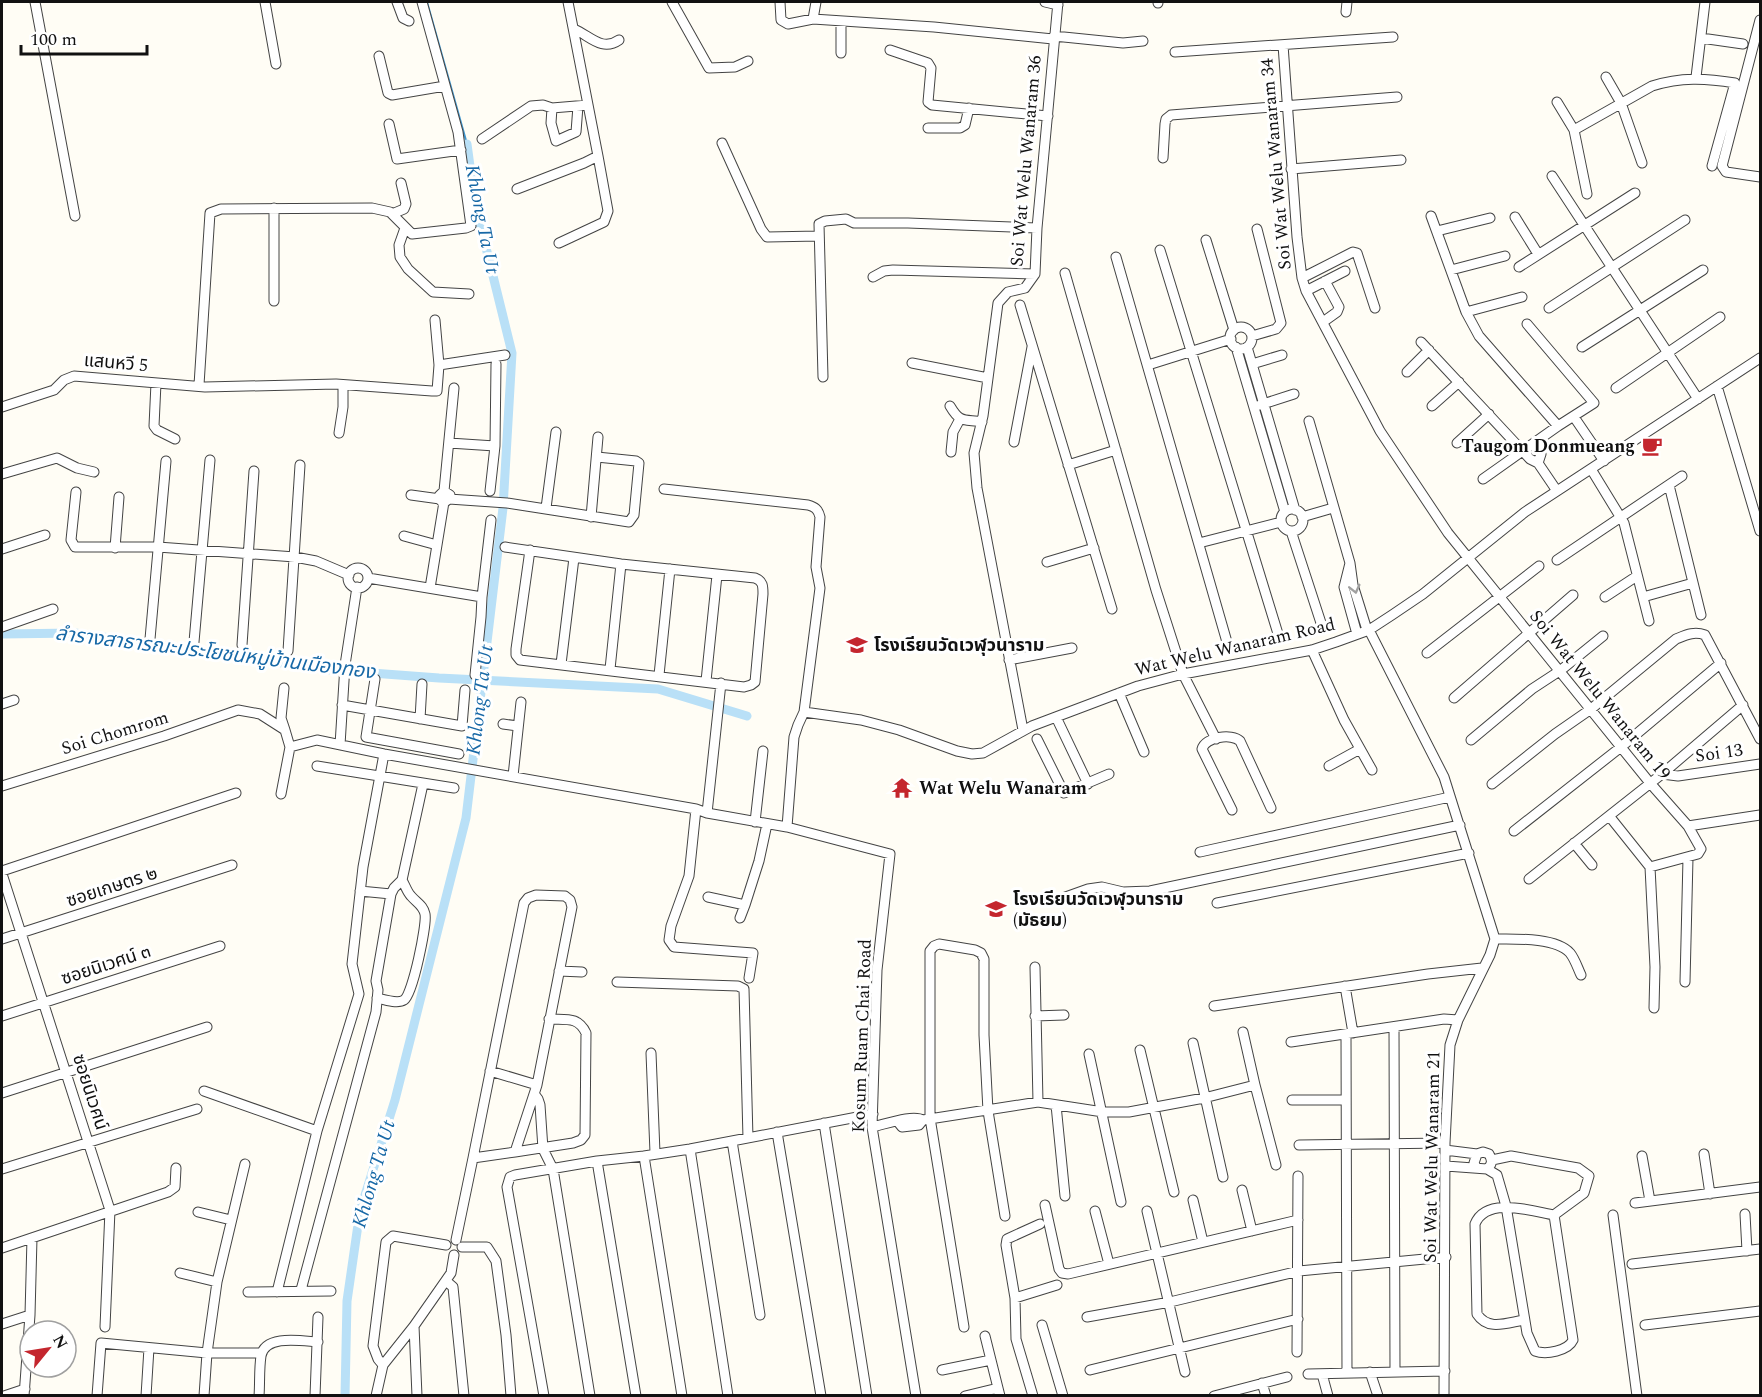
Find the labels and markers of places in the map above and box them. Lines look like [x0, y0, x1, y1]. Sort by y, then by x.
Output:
place label: Taugom Donmueang [1461, 433, 1635, 460]
cafe icon: Taugom Donmueang [1640, 434, 1664, 458]
place label: โรงเรียนวัดเวฬุวนาราม [874, 632, 1044, 659]
school or university icon: โรงเรียนวัดเวฬุวนาราม [845, 633, 869, 657]
place label: Wat Welu Wanaram [919, 775, 1087, 802]
temple icon: Wat Welu Wanaram [890, 776, 914, 800]
place label: โรงเรียนวัดเวฬุวนาราม (มัธยม) [1013, 886, 1183, 934]
school or university icon: โรงเรียนวัดเวฬุวนาราม (มัธยม) [984, 897, 1008, 921]

